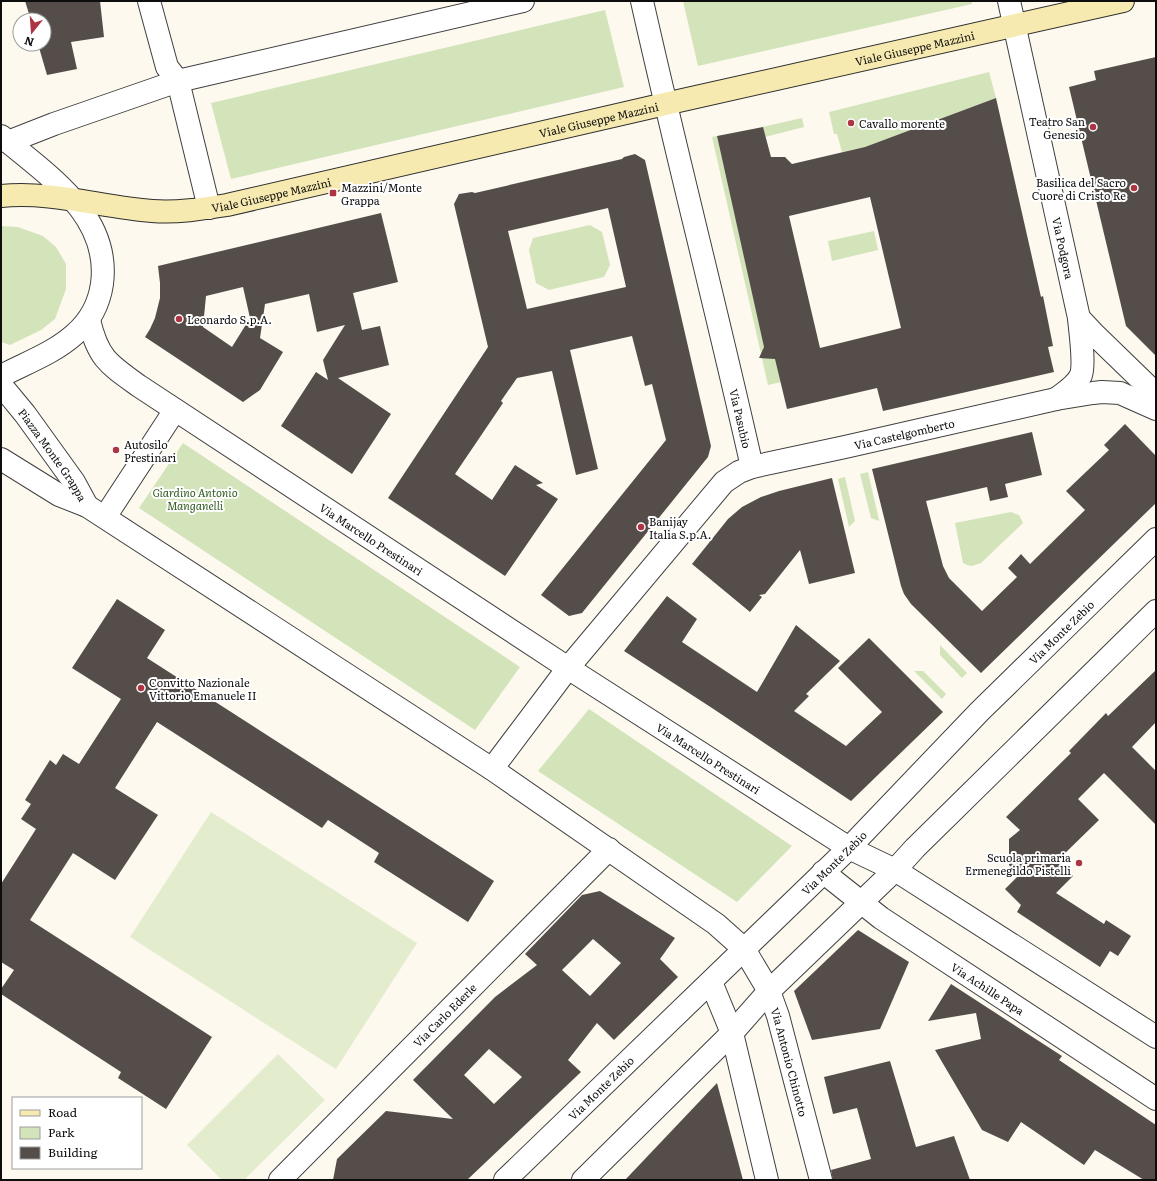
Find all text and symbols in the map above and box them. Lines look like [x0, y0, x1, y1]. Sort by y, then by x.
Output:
north arrow [12, 12, 52, 52]
street label: Viale Giuseppe Mazzini [853, 27, 976, 69]
text: N [22, 34, 36, 52]
street label: Viale Giuseppe Mazzini [537, 98, 660, 141]
place label: Teatro San Genesio [1029, 113, 1085, 142]
place label: Cavallo morente [859, 115, 945, 131]
marker: Cavallo morente [846, 118, 856, 128]
marker: Teatro San Genesio [1088, 122, 1098, 132]
street label: Viale Giuseppe Mazzini [210, 173, 333, 215]
place label: Basilica del Sacro Cuore di Cristo Re [1032, 174, 1126, 203]
place label: Mazzini/Monte Grappa [341, 179, 422, 208]
marker: Basilica del Sacro Cuore di Cristo Re [1129, 183, 1139, 193]
marker: Mazzini/Monte Grappa [328, 188, 338, 198]
street label: Via Podgora [1049, 216, 1078, 281]
place label: Leonardo S.p.A. [187, 311, 272, 327]
marker: Leonardo S.p.A. [174, 314, 184, 324]
street label: Via Pasubio [726, 387, 756, 450]
street label: Piazza Monte Grappa [15, 404, 91, 504]
street label: Via Castelgomberto [852, 414, 956, 453]
place label: Autosilo Prestinari [124, 436, 177, 465]
marker: Autosilo Prestinari [111, 445, 121, 455]
park label: Giardino Antonio Manganelli [152, 484, 238, 513]
street label: Via Marcello Prestinari [317, 499, 427, 579]
place label: Banijay Italia S.p.A. [649, 513, 711, 542]
marker: Banijay Italia S.p.A. [636, 522, 646, 532]
street label: Via Monte Zebio [1025, 596, 1097, 667]
place label: Convitto Nazionale Vittorio Emanuele II [149, 674, 257, 703]
marker: Convitto Nazionale Vittorio Emanuele II [136, 683, 146, 693]
street label: Via Marcello Prestinari [653, 719, 764, 797]
street label: Via Monte Zebio [797, 827, 870, 898]
place label: Scuola primaria Ermenegildo Pistelli [965, 849, 1071, 878]
marker: Scuola primaria Ermenegildo Pistelli [1074, 858, 1084, 868]
street label: Via Achille Papa [948, 958, 1028, 1018]
street label: Via Carlo Ederle [409, 979, 480, 1050]
street label: Via Antonio Chinotto [767, 1005, 812, 1118]
street label: Via Monte Zebio [564, 1052, 637, 1123]
legend [12, 1097, 142, 1169]
text: Road [48, 1103, 78, 1121]
text: Park [48, 1123, 75, 1141]
text: Building [48, 1143, 98, 1161]

